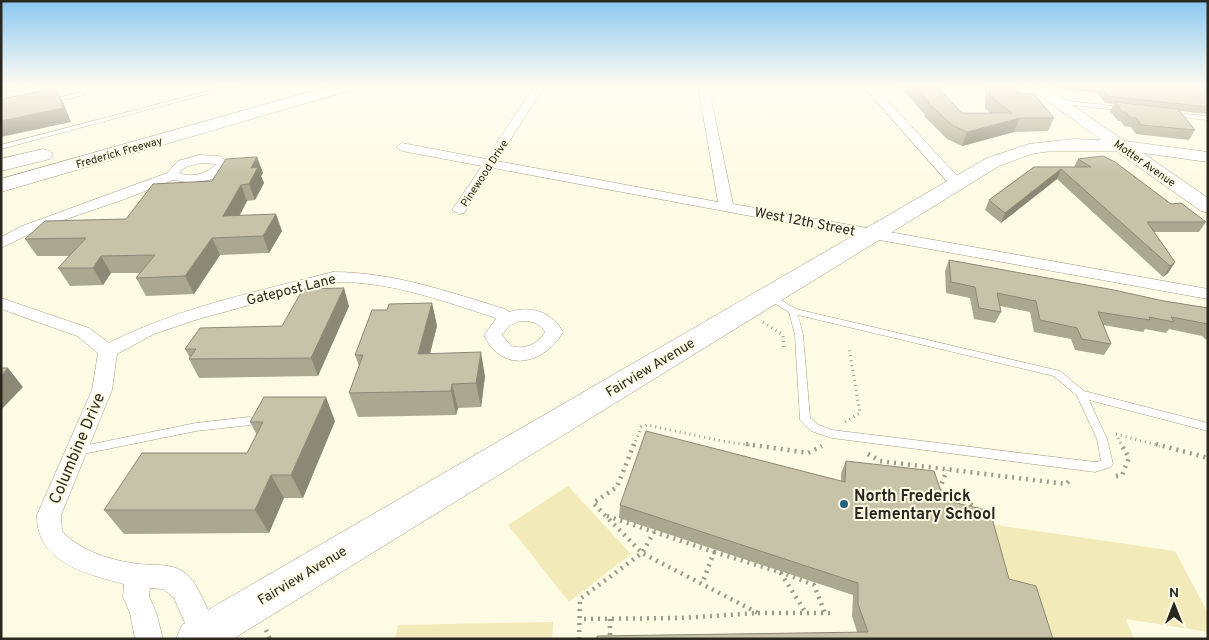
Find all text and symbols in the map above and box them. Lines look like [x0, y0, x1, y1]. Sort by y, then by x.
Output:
street label: Frederick Freeway [74, 134, 164, 172]
street label: Pinewood Drive [458, 137, 512, 210]
street label: Motter Avenue [1111, 137, 1178, 190]
street label: West 12th Street [753, 204, 857, 241]
street label: Gatepost Lane [245, 271, 338, 310]
street label: Fairview Avenue [603, 335, 698, 402]
street label: Columbine Drive [45, 390, 110, 507]
place label: North Frederick Elementary School [854, 487, 996, 525]
marker: North Frederick Elementary School [838, 498, 850, 510]
street label: Fairview Avenue [255, 543, 350, 610]
north arrow [1149, 580, 1199, 630]
text: N [1169, 585, 1179, 602]

